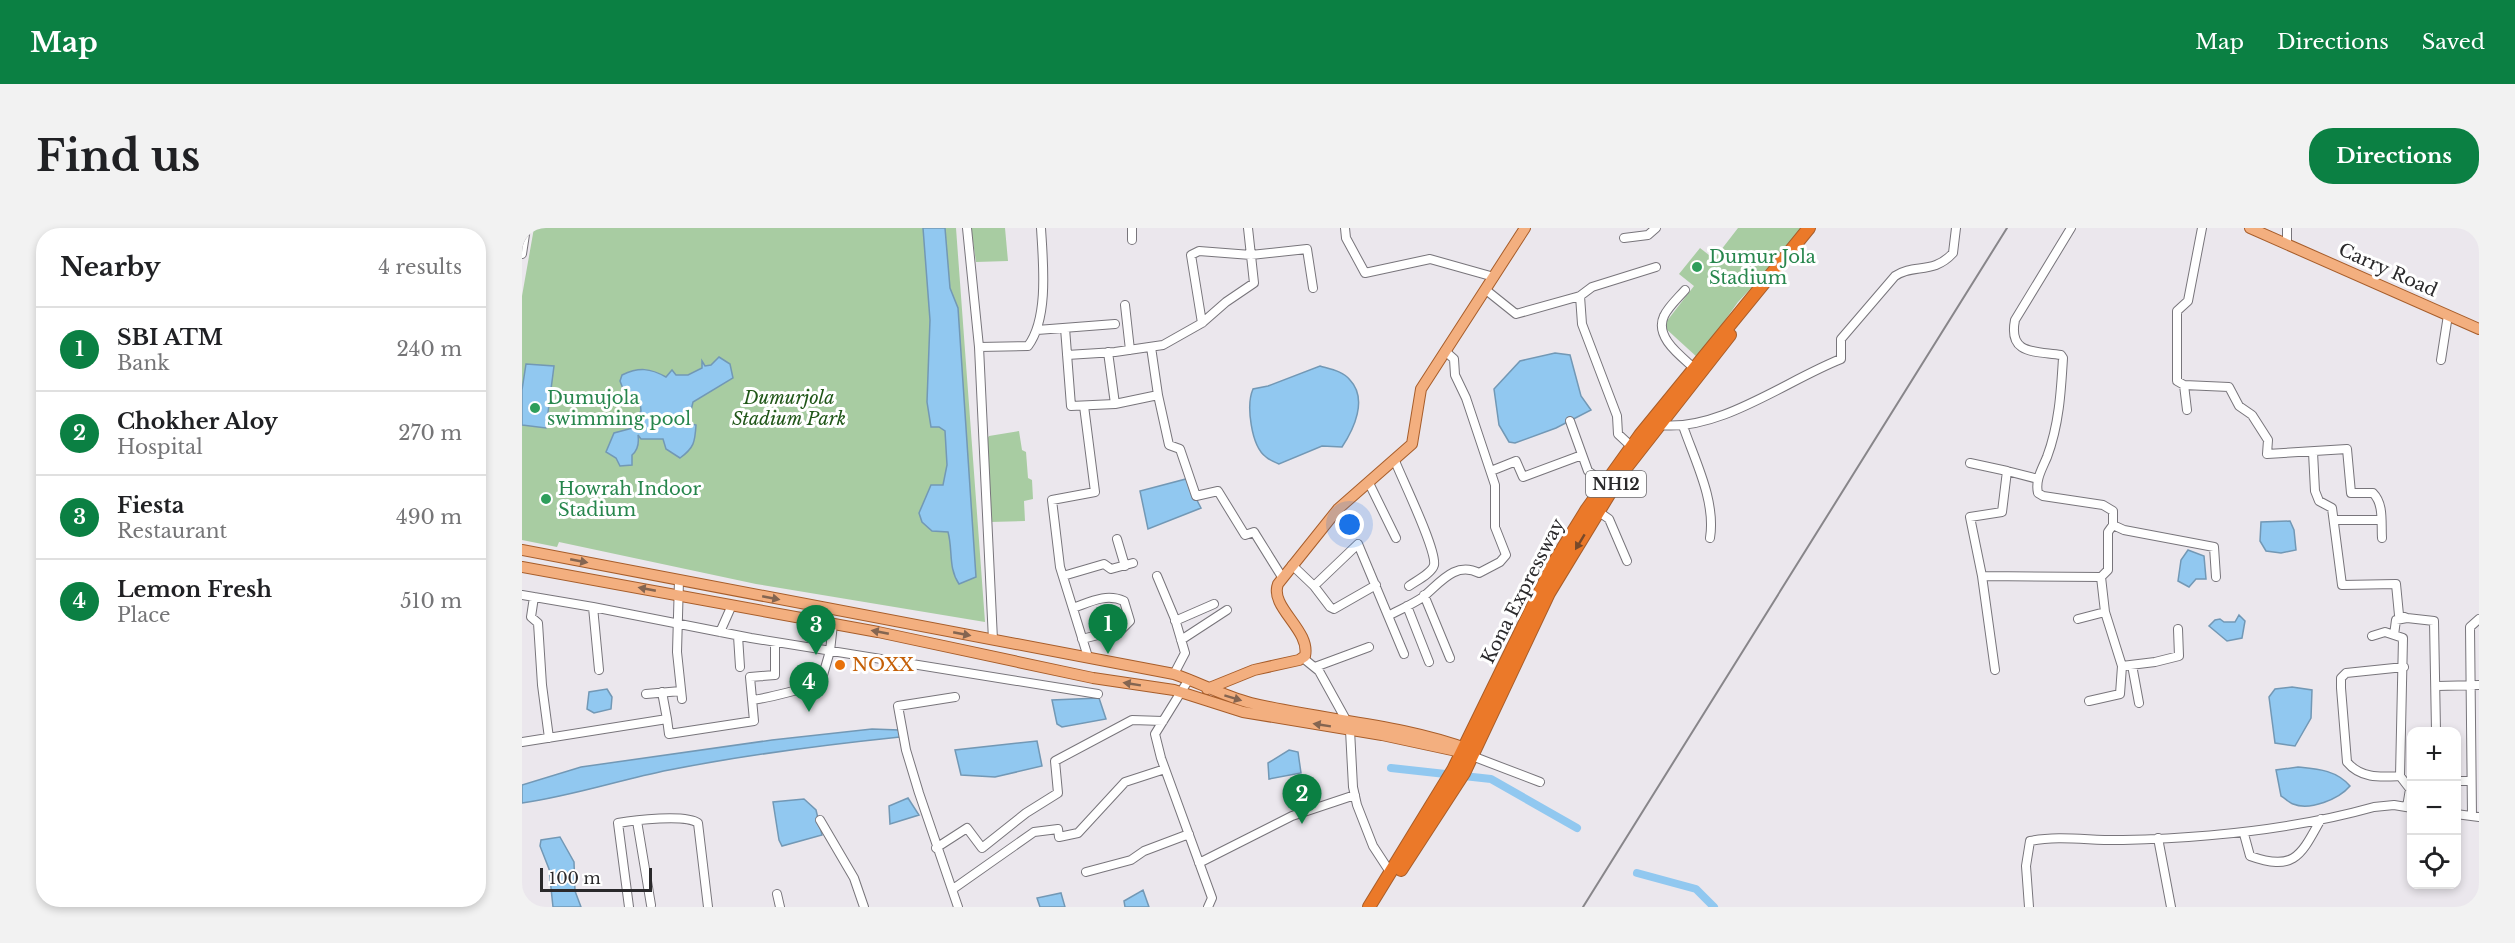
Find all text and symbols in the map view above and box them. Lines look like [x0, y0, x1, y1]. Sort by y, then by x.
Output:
text: Map [30, 25, 98, 60]
text: Map [2195, 29, 2244, 55]
text: Directions [2277, 29, 2389, 55]
text: Saved [2422, 29, 2485, 55]
button: Directions [2309, 128, 2479, 184]
text: Find us [36, 130, 200, 182]
street label: Carry Road [2335, 238, 2441, 302]
place label: Dumur Jola Stadium [1709, 246, 1816, 289]
text: Nearby [60, 251, 161, 283]
text: 4 results [378, 255, 462, 279]
marker: Dumur Jola Stadium [1690, 260, 1704, 274]
text: SBI ATM [117, 324, 223, 351]
text: 1 [75, 337, 84, 361]
text: 240 m [397, 337, 462, 361]
text: Bank [117, 351, 170, 375]
place label: Dumujola swimming pool [547, 387, 691, 430]
park label: Dumurjola Stadium Park [732, 387, 846, 430]
marker: Dumujola swimming pool [528, 401, 542, 415]
text: Chokher Aloy [117, 408, 278, 435]
text: 2 [73, 421, 86, 445]
text: 270 m [398, 421, 462, 445]
text: Hospital [117, 435, 203, 459]
road number: NH12 [1586, 471, 1646, 497]
place label: Howrah Indoor Stadium [558, 478, 702, 521]
text: Fiesta [117, 492, 184, 519]
marker: Howrah Indoor Stadium [539, 492, 553, 506]
text: 3 [73, 505, 86, 529]
text: 490 m [396, 505, 462, 529]
your location [1335, 510, 1364, 539]
street label: Kona Expressway [1477, 514, 1569, 667]
text: Restaurant [117, 519, 227, 543]
one-way arrow [1575, 534, 1586, 550]
one-way arrow [570, 557, 589, 566]
text: Lemon Fresh [117, 576, 272, 603]
one-way arrow [637, 584, 656, 593]
text: 4 [73, 589, 86, 613]
text: 510 m [400, 589, 462, 613]
one-way arrow [762, 593, 781, 602]
text: Place [117, 603, 171, 627]
pin: 1 [1088, 604, 1128, 654]
pin: 3 [796, 606, 836, 655]
one-way arrow [870, 627, 889, 636]
one-way arrow [953, 630, 972, 639]
place label: NOXX [852, 654, 914, 676]
marker: NOXX [833, 658, 847, 672]
pin: 4 [790, 662, 828, 712]
one-way arrow [1123, 680, 1142, 689]
one-way arrow [1224, 693, 1242, 703]
one-way arrow [1313, 720, 1332, 729]
map controls [2407, 727, 2461, 889]
button: + [2407, 727, 2461, 781]
pin: 2 [1282, 774, 1322, 824]
button: − [2407, 781, 2461, 835]
button: locate [2407, 835, 2461, 889]
scale bar [540, 865, 652, 892]
text: 100 m [549, 868, 601, 888]

